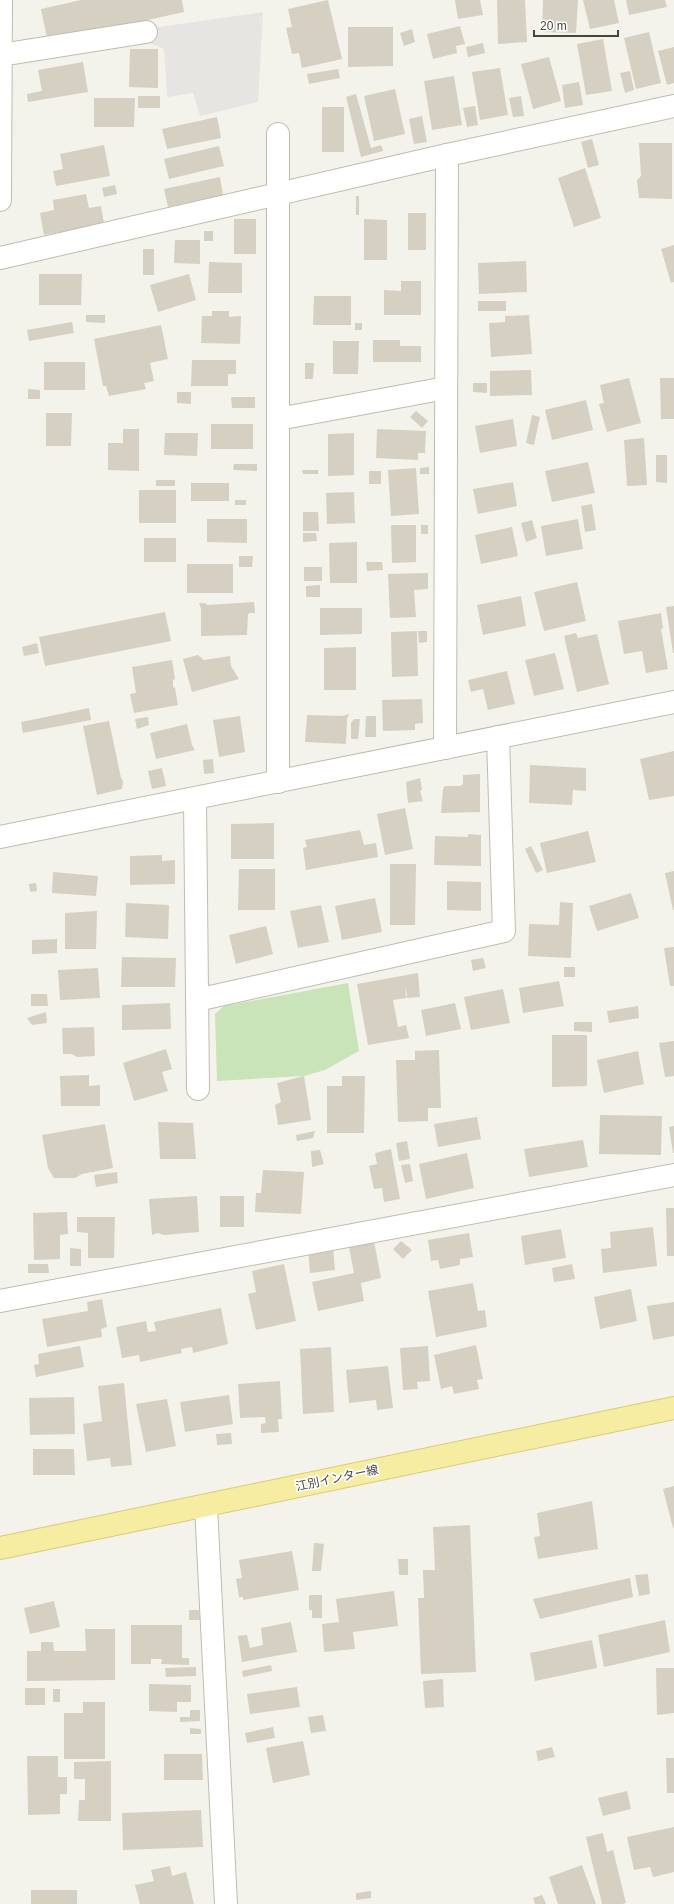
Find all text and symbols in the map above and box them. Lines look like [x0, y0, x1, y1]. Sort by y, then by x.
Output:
scale bar [534, 12, 618, 38]
text: 20 m [540, 19, 567, 33]
street label: 江別インター線 [294, 1462, 380, 1494]

